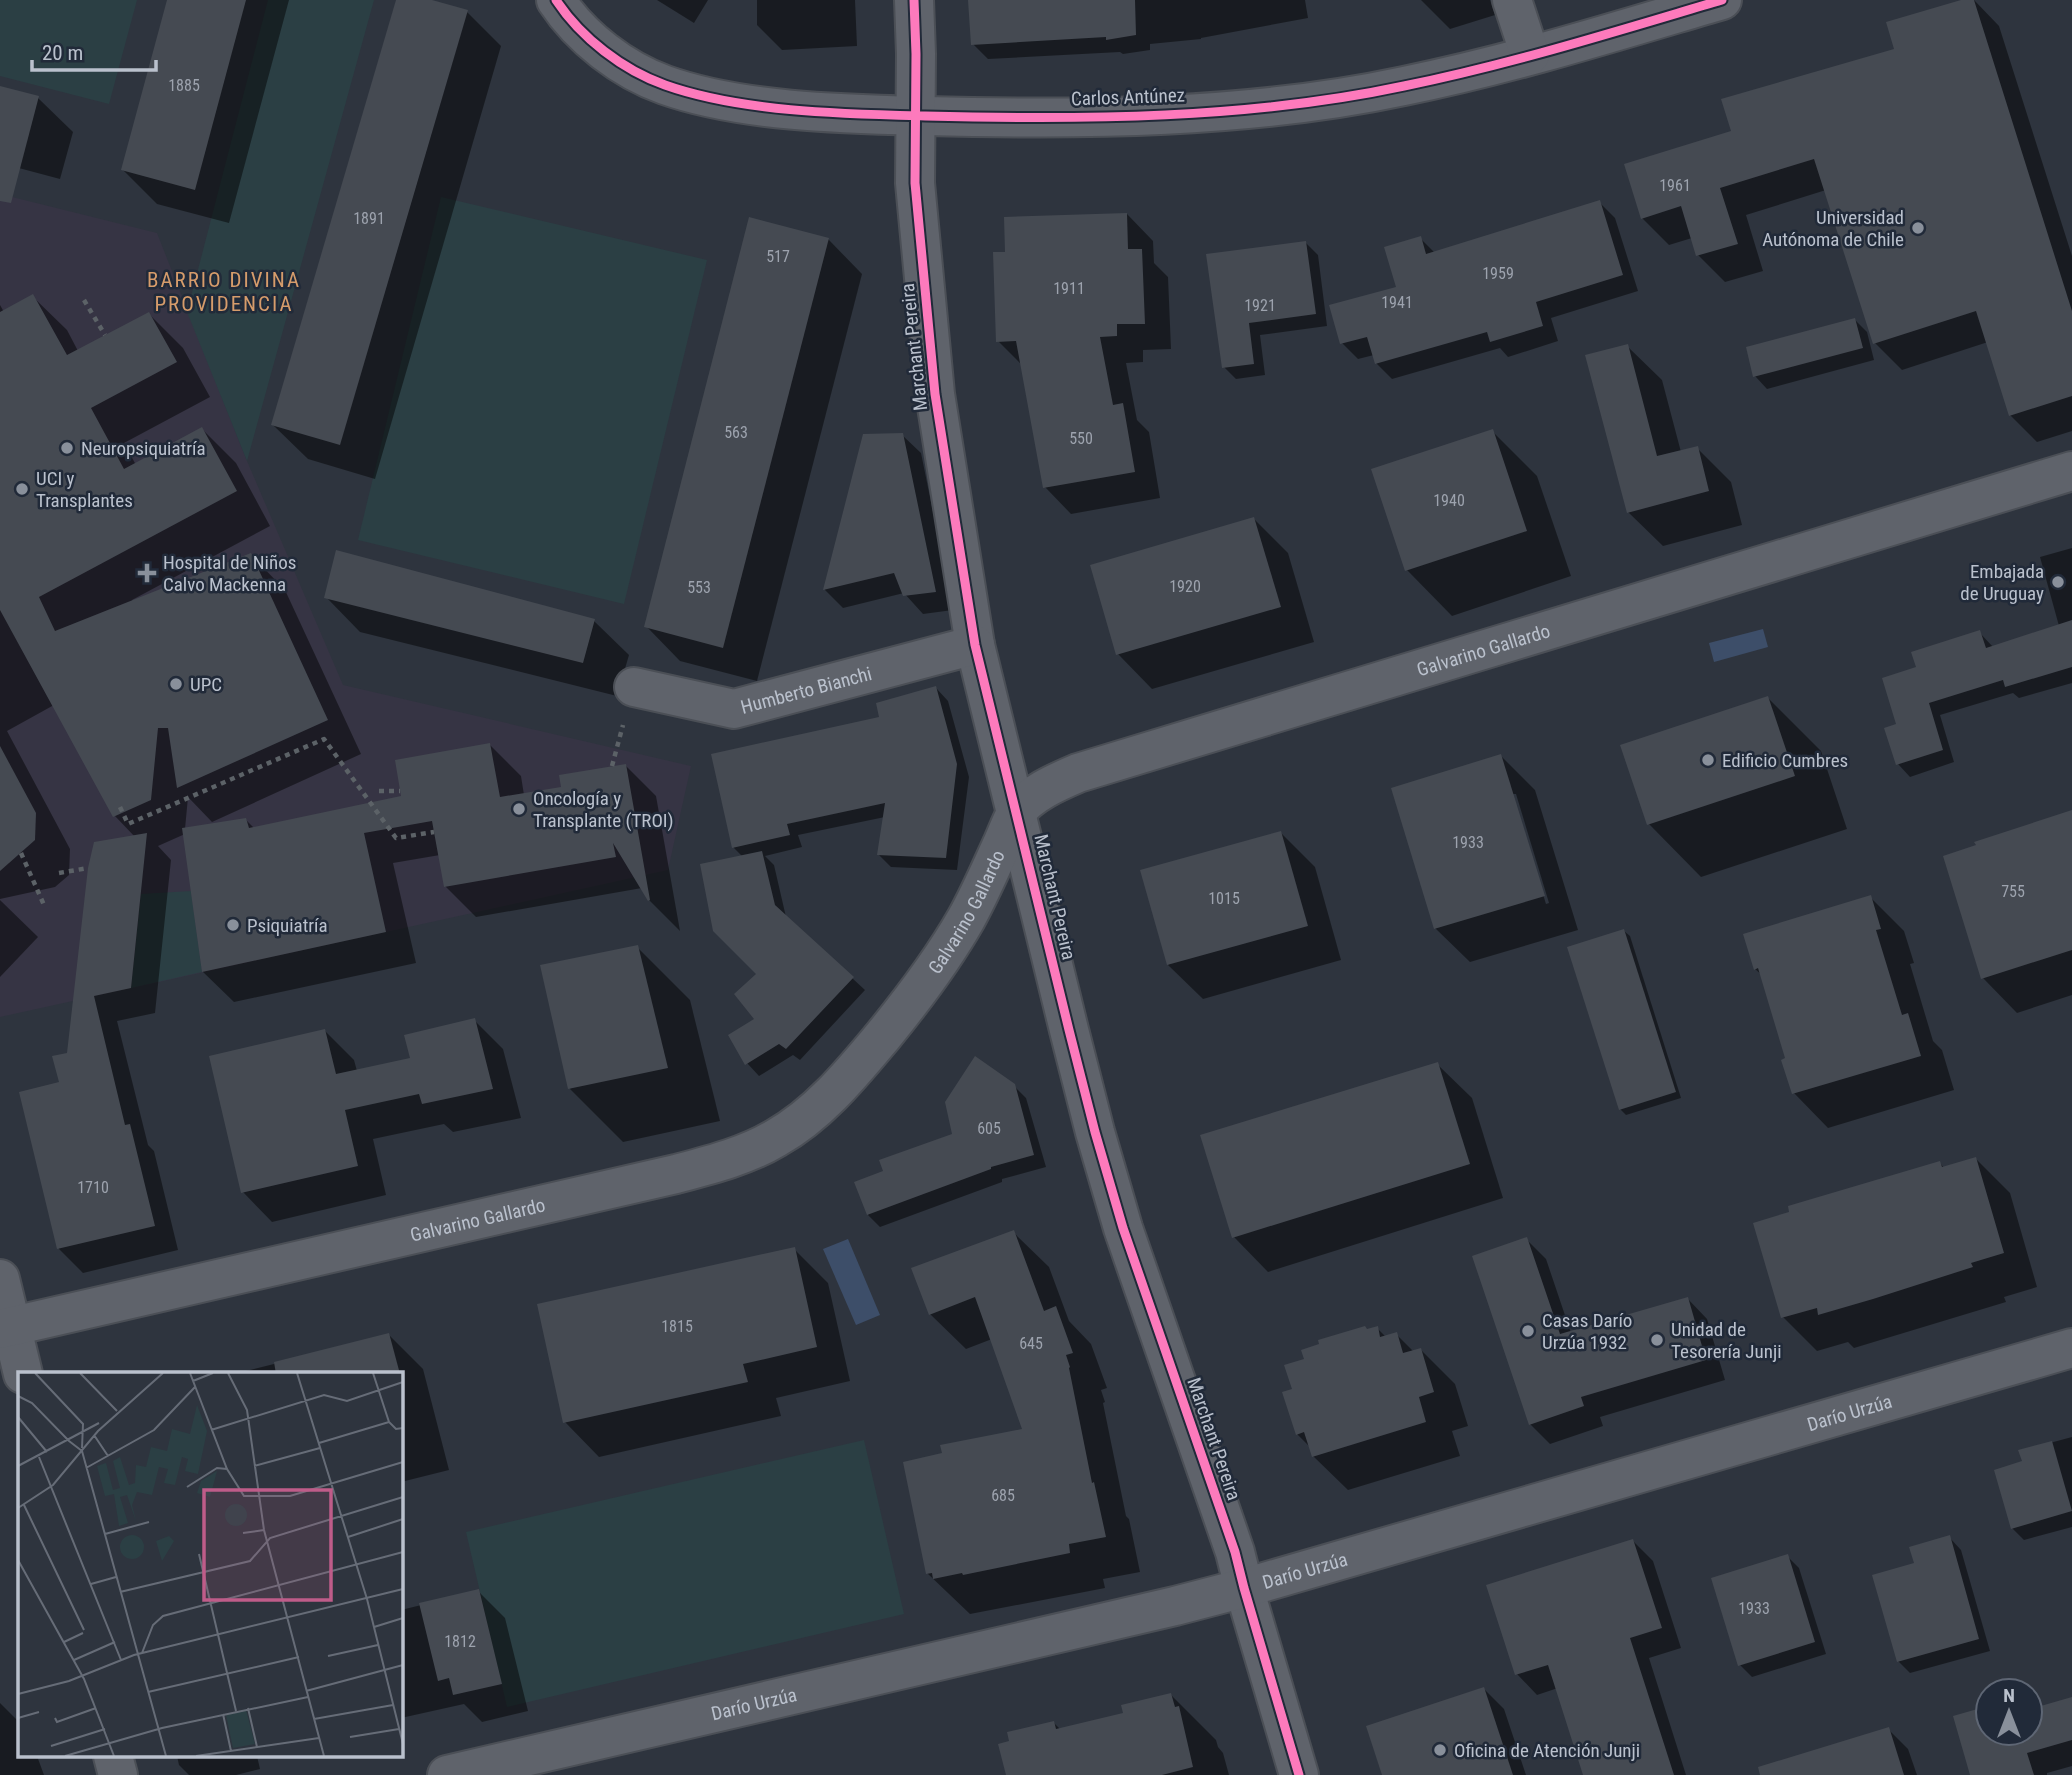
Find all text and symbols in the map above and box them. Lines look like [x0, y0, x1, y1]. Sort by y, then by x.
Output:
scale bar [32, 28, 156, 72]
text: 20 m [42, 41, 83, 65]
house number: 1885 [168, 76, 200, 95]
street label: Carlos Antúnez [1071, 84, 1185, 110]
house number: 1961 [1659, 176, 1691, 195]
place label: Universidad Autónoma de Chile [1762, 206, 1904, 251]
house number: 1891 [353, 209, 385, 228]
marker: Universidad Autónoma de Chile [1910, 220, 1926, 236]
house number: 517 [766, 247, 790, 266]
house number: 1959 [1482, 264, 1514, 283]
district label: BARRIO DIVINA PROVIDENCIA [147, 268, 301, 316]
house number: 1911 [1053, 279, 1085, 298]
street label: Marchant Pereira [896, 282, 932, 412]
house number: 1941 [1381, 293, 1413, 312]
house number: 1921 [1244, 296, 1276, 315]
house number: 563 [724, 423, 748, 442]
house number: 550 [1069, 429, 1093, 448]
place label: Neuropsiquiatría [81, 437, 206, 460]
marker: Neuropsiquiatría [59, 440, 75, 456]
place label: UCI y Transplantes [36, 467, 133, 512]
marker: UCI y Transplantes [14, 481, 30, 497]
house number: 1940 [1433, 491, 1465, 510]
place label: Hospital de Niños Calvo Mackenna [163, 551, 296, 596]
place label: Embajada de Uruguay [1960, 560, 2044, 605]
marker: Hospital de Niños Calvo Mackenna [137, 563, 157, 583]
marker: Embajada de Uruguay [2050, 574, 2066, 590]
house number: 1920 [1169, 577, 1201, 596]
house number: 553 [687, 578, 711, 597]
street label: Galvarino Gallardo [1414, 619, 1553, 681]
street label: Humberto Bianchi [738, 661, 874, 718]
place label: UPC [190, 673, 222, 696]
marker: UPC [168, 676, 184, 692]
place label: Edificio Cumbres [1722, 749, 1848, 772]
marker: Edificio Cumbres [1700, 752, 1716, 768]
place label: Oncología y Transplante (TROI) [533, 787, 674, 832]
marker: Oncología y Transplante (TROI) [511, 801, 527, 817]
street label: Marchant Pereira [1029, 832, 1081, 962]
house number: 1933 [1452, 833, 1484, 852]
street label: Galvarino Gallardo [923, 846, 1009, 978]
house number: 755 [2001, 882, 2025, 901]
house number: 1015 [1208, 889, 1240, 908]
place label: Psiquiatría [247, 914, 328, 937]
marker: Psiquiatría [225, 917, 241, 933]
house number: 605 [977, 1119, 1001, 1138]
house number: 1710 [77, 1178, 109, 1197]
street label: Galvarino Gallardo [408, 1193, 547, 1246]
place label: Casas Darío Urzúa 1932 [1542, 1309, 1632, 1354]
house number: 1815 [661, 1317, 693, 1336]
place label: Unidad de Tesorería Junji [1671, 1318, 1782, 1363]
marker: Casas Darío Urzúa 1932 [1520, 1323, 1536, 1339]
marker: Unidad de Tesorería Junji [1649, 1332, 1665, 1348]
house number: 645 [1019, 1334, 1043, 1353]
inset map [18, 1372, 402, 1758]
street label: Marchant Pereira [1182, 1375, 1246, 1503]
street label: Darío Urzúa [1804, 1389, 1895, 1436]
house number: 685 [991, 1486, 1015, 1505]
street label: Darío Urzúa [1260, 1547, 1350, 1594]
house number: 1933 [1738, 1599, 1770, 1618]
house number: 1812 [444, 1632, 476, 1651]
north arrow [1974, 1677, 2044, 1747]
street label: Darío Urzúa [709, 1683, 799, 1725]
text: N [2003, 1684, 2015, 1707]
place label: Oficina de Atención Junji [1454, 1739, 1640, 1762]
marker: Oficina de Atención Junji [1432, 1742, 1448, 1758]

